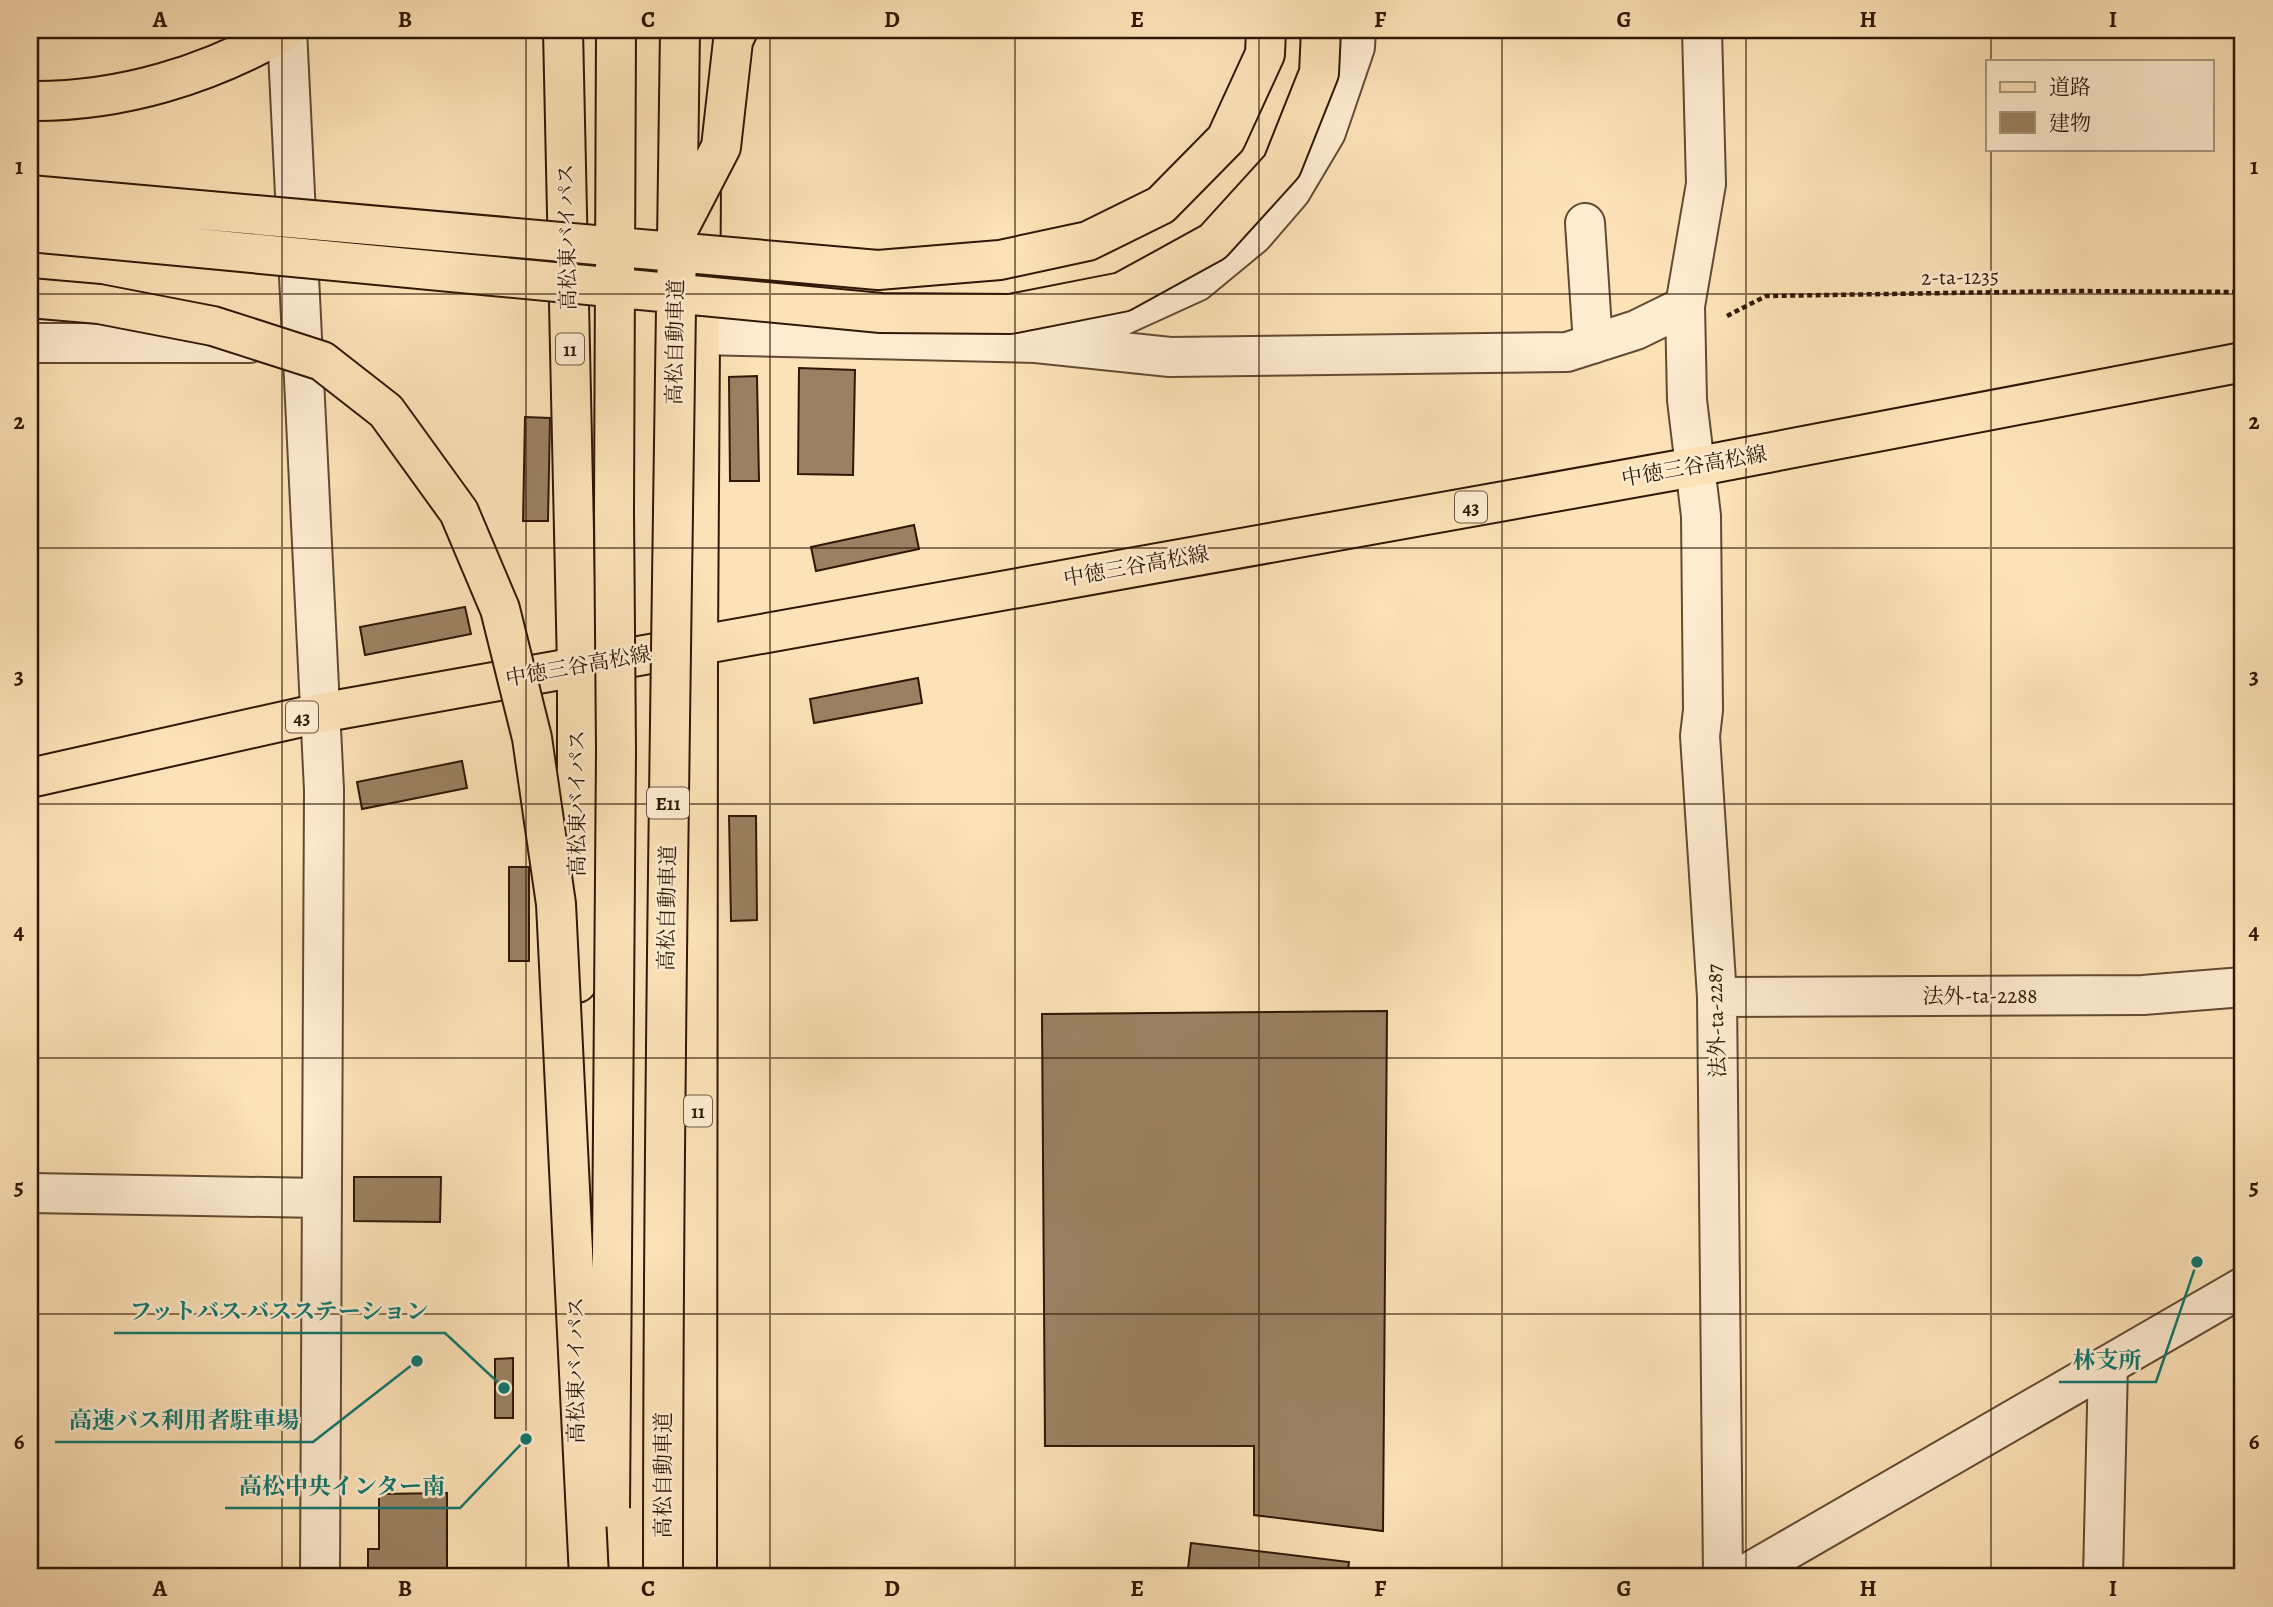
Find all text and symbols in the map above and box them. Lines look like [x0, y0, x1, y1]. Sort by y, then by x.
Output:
text: A [152, 4, 168, 35]
text: B [398, 4, 412, 35]
text: C [641, 4, 655, 35]
text: D [884, 4, 900, 35]
text: E [1130, 4, 1144, 35]
text: F [1374, 4, 1387, 35]
text: G [1616, 4, 1632, 35]
text: H [1859, 4, 1877, 35]
text: I [2109, 4, 2117, 35]
legend [1986, 60, 2214, 150]
text: 道路 [2049, 73, 2091, 101]
text: 建物 [2049, 109, 2091, 137]
text: 1 [15, 151, 23, 182]
text: 1 [2250, 151, 2258, 182]
street label: 高松東バイパス [552, 163, 582, 311]
street label: 2-ta-1235 [1921, 262, 1999, 292]
street label: 高松自動車道 [660, 279, 690, 405]
road number: 11 [556, 334, 584, 364]
text: 2 [13, 406, 25, 437]
text: 2 [2248, 406, 2260, 437]
street label: 中徳三谷高松線 [1619, 439, 1769, 493]
road number: 43 [1455, 492, 1487, 522]
street label: 中徳三谷高松線 [1061, 539, 1211, 593]
street label: 中徳三谷高松線 [503, 639, 653, 693]
text: 3 [14, 661, 24, 692]
text: 3 [2249, 661, 2259, 692]
road number: 43 [286, 702, 318, 732]
street label: 高松東バイパス [563, 730, 591, 876]
road number: E11 [647, 788, 689, 818]
street label: 高松自動車道 [652, 845, 682, 971]
text: 4 [14, 916, 25, 947]
text: 4 [2249, 916, 2260, 947]
street label: 法外-ta-2287 [1700, 964, 1732, 1078]
street label: 法外-ta-2288 [1923, 982, 2038, 1010]
road number: 11 [684, 1096, 712, 1126]
text: 5 [14, 1171, 24, 1202]
text: 5 [2249, 1171, 2259, 1202]
callout: フットバス バスステーション [114, 1289, 445, 1333]
text: フットバス バスステーション [129, 1296, 429, 1327]
street label: 高松東バイパス [562, 1297, 590, 1443]
callout: 林支所 [2059, 1338, 2156, 1382]
text: 林支所 [2073, 1345, 2142, 1376]
callout: 高速バス利用者駐車場 [55, 1398, 313, 1442]
text: 高速バス利用者駐車場 [69, 1405, 299, 1436]
street label: 高松自動車道 [649, 1412, 677, 1538]
text: 6 [14, 1426, 25, 1457]
text: 6 [2249, 1426, 2260, 1457]
callout: 高松中央インター南 [225, 1464, 460, 1508]
text: 高松中央インター南 [239, 1471, 445, 1502]
text: A [152, 1573, 168, 1604]
text: B [398, 1573, 412, 1604]
text: C [641, 1573, 655, 1604]
text: D [884, 1573, 900, 1604]
text: E [1130, 1573, 1144, 1604]
text: F [1374, 1573, 1387, 1604]
text: G [1616, 1573, 1632, 1604]
text: H [1859, 1573, 1877, 1604]
text: I [2109, 1573, 2117, 1604]

